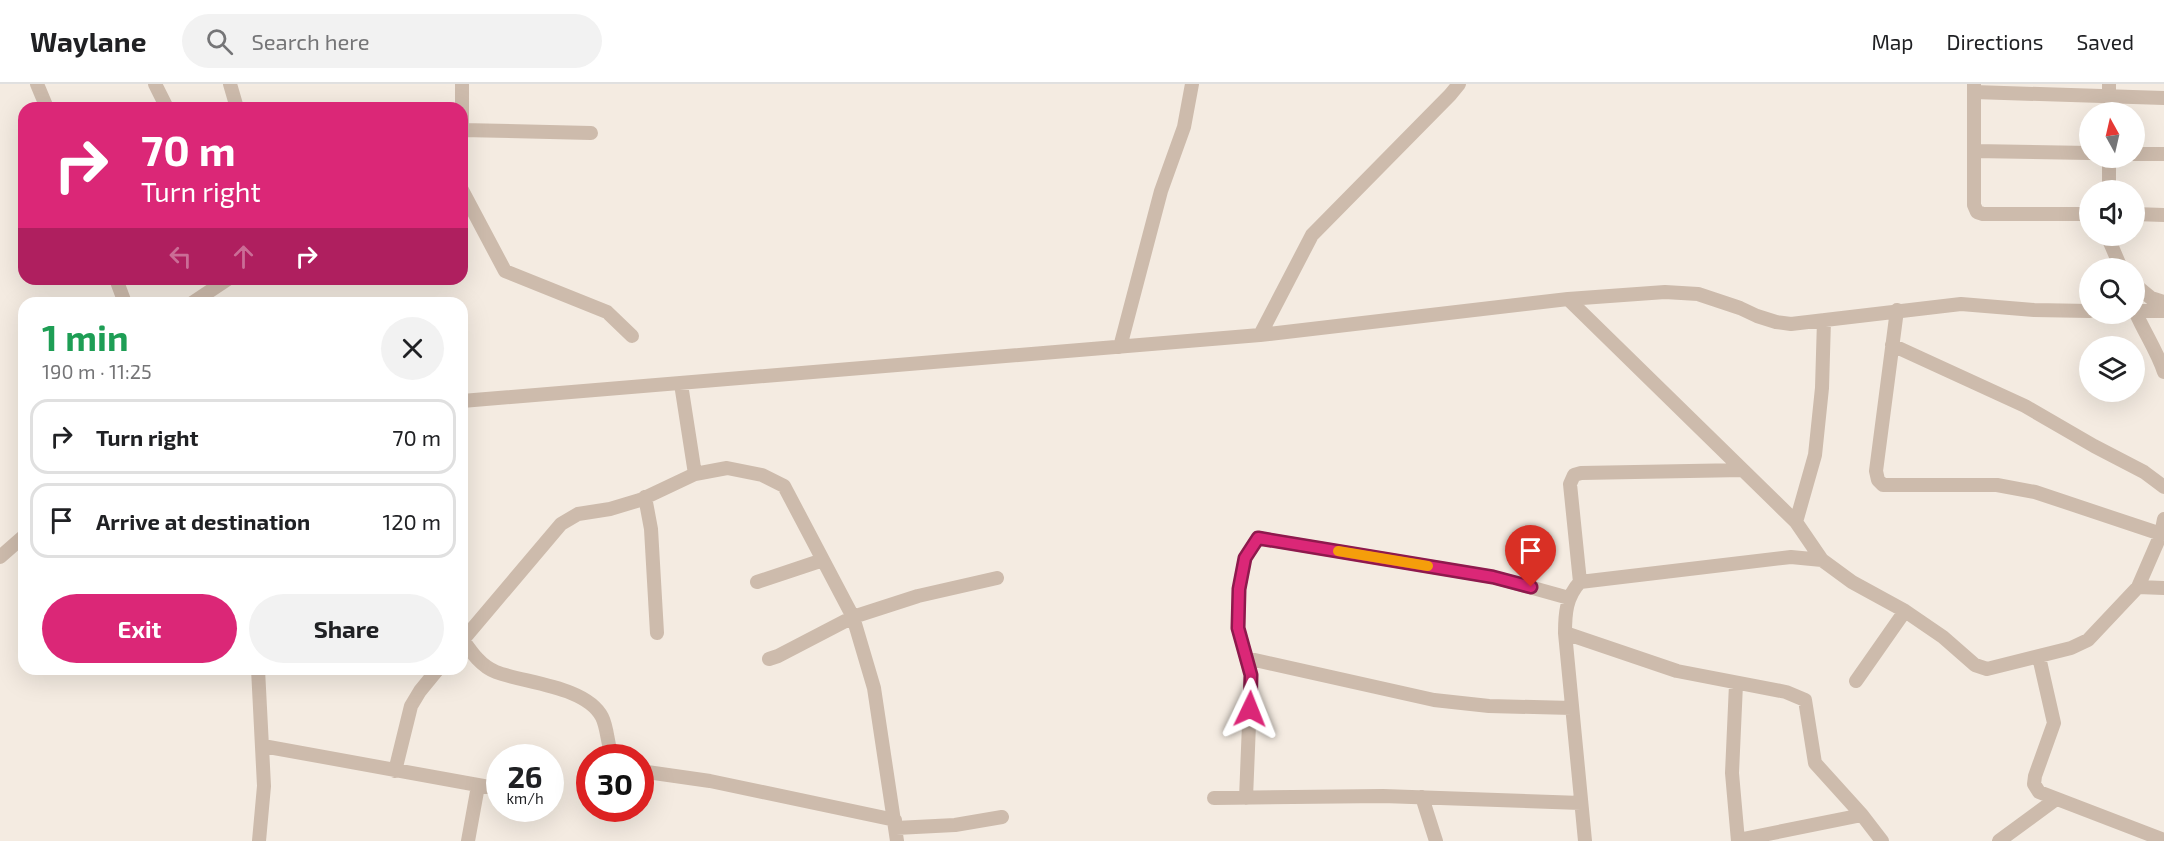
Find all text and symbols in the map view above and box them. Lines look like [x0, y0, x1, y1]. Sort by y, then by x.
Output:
search box [182, 14, 602, 68]
text: Waylane [30, 24, 146, 58]
icon: search [203, 25, 236, 58]
text: Search here [251, 28, 370, 54]
text: Map [1871, 29, 1914, 54]
text: Directions [1947, 29, 2043, 54]
text: Saved [2076, 29, 2134, 54]
north arrow [2079, 102, 2145, 168]
map controls [2079, 102, 2145, 402]
text: 70 m [141, 124, 236, 174]
icon: right [42, 126, 120, 204]
text: Turn right [141, 175, 261, 207]
button: sound [2079, 180, 2145, 246]
icon: left [164, 240, 197, 273]
icon: ahead [227, 240, 260, 273]
icon: right [290, 240, 323, 273]
button: search [2079, 258, 2145, 324]
text: 1 min [42, 315, 129, 358]
button: close [381, 317, 444, 380]
button: layers [2079, 336, 2145, 402]
text: 190 m · 11:25 [42, 359, 152, 383]
icon: right [45, 420, 78, 453]
text: Turn right [96, 424, 198, 450]
text: 70 m [392, 424, 441, 450]
icon: arrive [45, 504, 78, 537]
text: Arrive at destination [96, 508, 310, 534]
text: 120 m [382, 508, 441, 534]
pin [1505, 525, 1556, 587]
icon: arrive [1514, 534, 1547, 567]
button: Exit [42, 594, 237, 663]
button: Share [249, 594, 444, 663]
position arrow [1218, 677, 1282, 741]
speed limit sign: 30 [576, 744, 654, 822]
text: 26 [507, 758, 543, 794]
text: km/h [506, 789, 544, 807]

